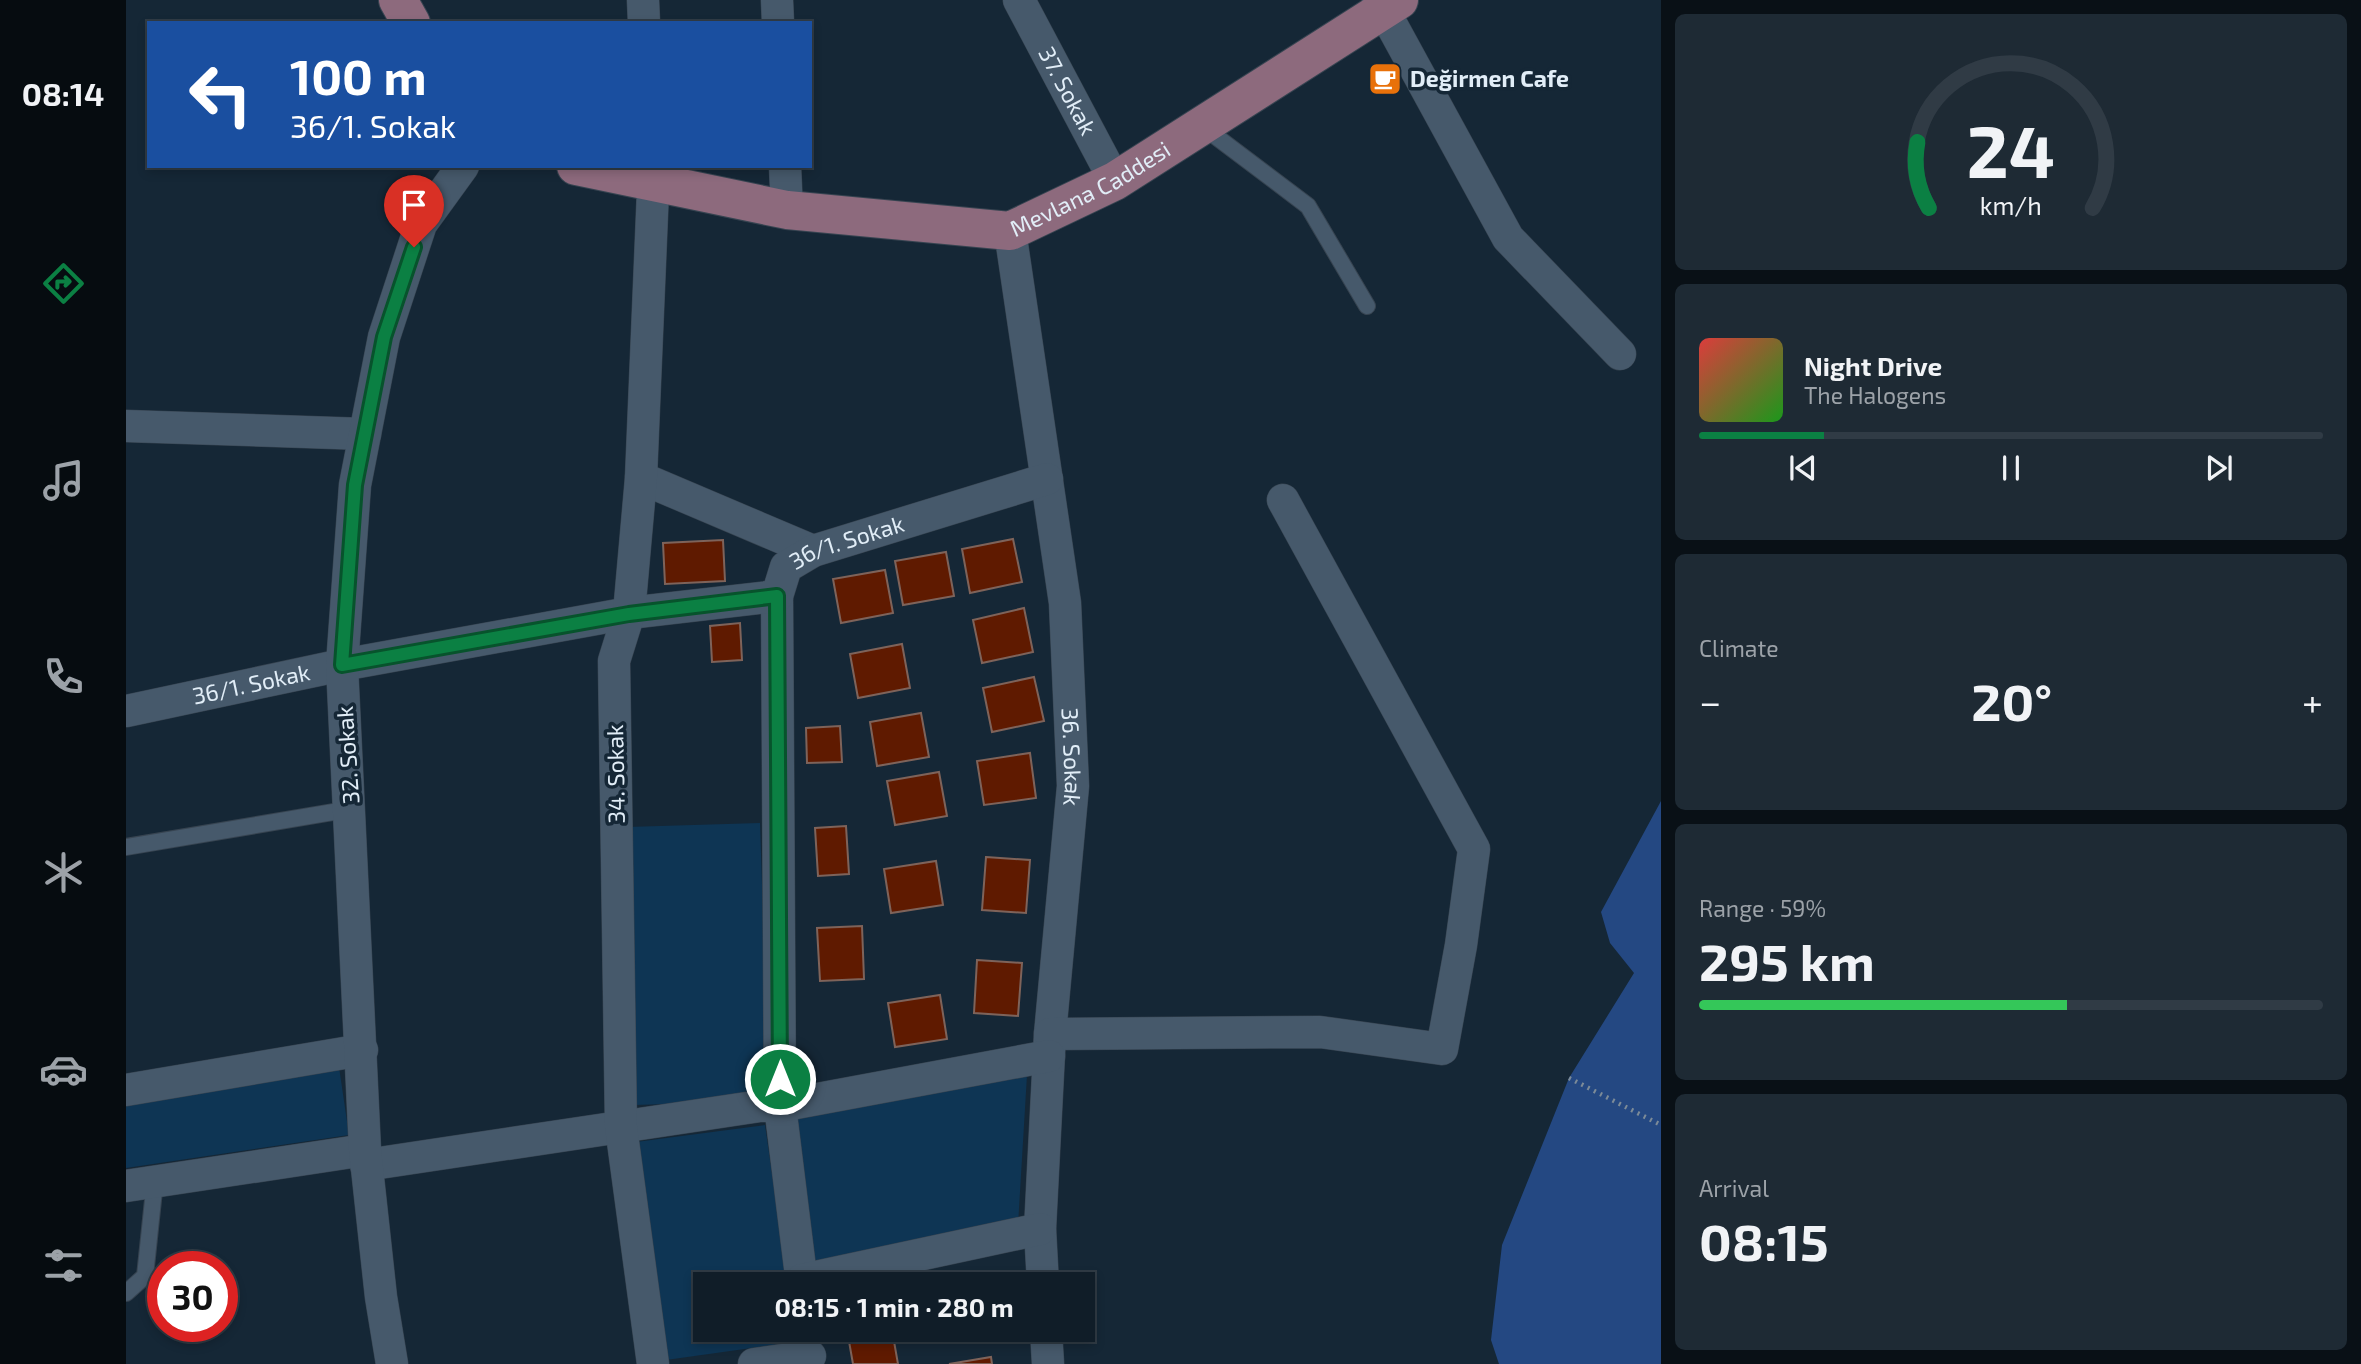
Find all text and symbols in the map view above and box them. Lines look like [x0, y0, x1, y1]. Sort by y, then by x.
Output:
street label: 37. Sokak [1033, 42, 1103, 140]
text: 100 m [290, 46, 427, 105]
icon: left [175, 49, 266, 140]
cafe icon: Değirmen Cafe [1366, 60, 1404, 98]
place label: Değirmen Cafe [1410, 64, 1569, 92]
text: 08:14 [22, 74, 104, 112]
text: 24 [1967, 105, 2055, 193]
text: 36/1. Sokak [290, 106, 456, 144]
street label: Mevlana Caddesi [1005, 135, 1175, 242]
pin [384, 175, 444, 247]
icon: arrive [395, 186, 433, 224]
text: km/h [1980, 190, 2042, 220]
icon: directions [39, 259, 88, 308]
text: Night Drive [1804, 350, 1942, 381]
text: The Halogens [1804, 381, 1946, 409]
icon: previous [1784, 449, 1822, 487]
icon: pause [1992, 449, 2030, 487]
icon: next [2200, 449, 2238, 487]
icon: music [39, 456, 88, 505]
street label: 36/1. Sokak [784, 509, 907, 575]
text: Climate [1699, 634, 1779, 662]
icon: phone [39, 652, 88, 701]
street label: 36/1. Sokak [190, 657, 313, 709]
text: 20° [1971, 669, 2052, 731]
text: − [1699, 678, 1721, 724]
text: + [2302, 678, 2323, 724]
street label: 32. Sokak [330, 705, 364, 805]
street label: 36. Sokak [1057, 707, 1088, 808]
street label: 34. Sokak [600, 724, 630, 824]
icon: climate [39, 848, 88, 897]
text: Range · 59% [1699, 894, 1826, 922]
text: 295 km [1699, 929, 1875, 991]
position arrow [743, 1042, 817, 1116]
icon: car [39, 1045, 88, 1094]
text: Arrival [1699, 1174, 1769, 1202]
text: 08:15 [1699, 1209, 1829, 1271]
icon: filters [39, 1241, 88, 1290]
speed limit sign: 30 [147, 1251, 238, 1342]
text: 08:15 · 1 min · 280 m [774, 1291, 1014, 1322]

